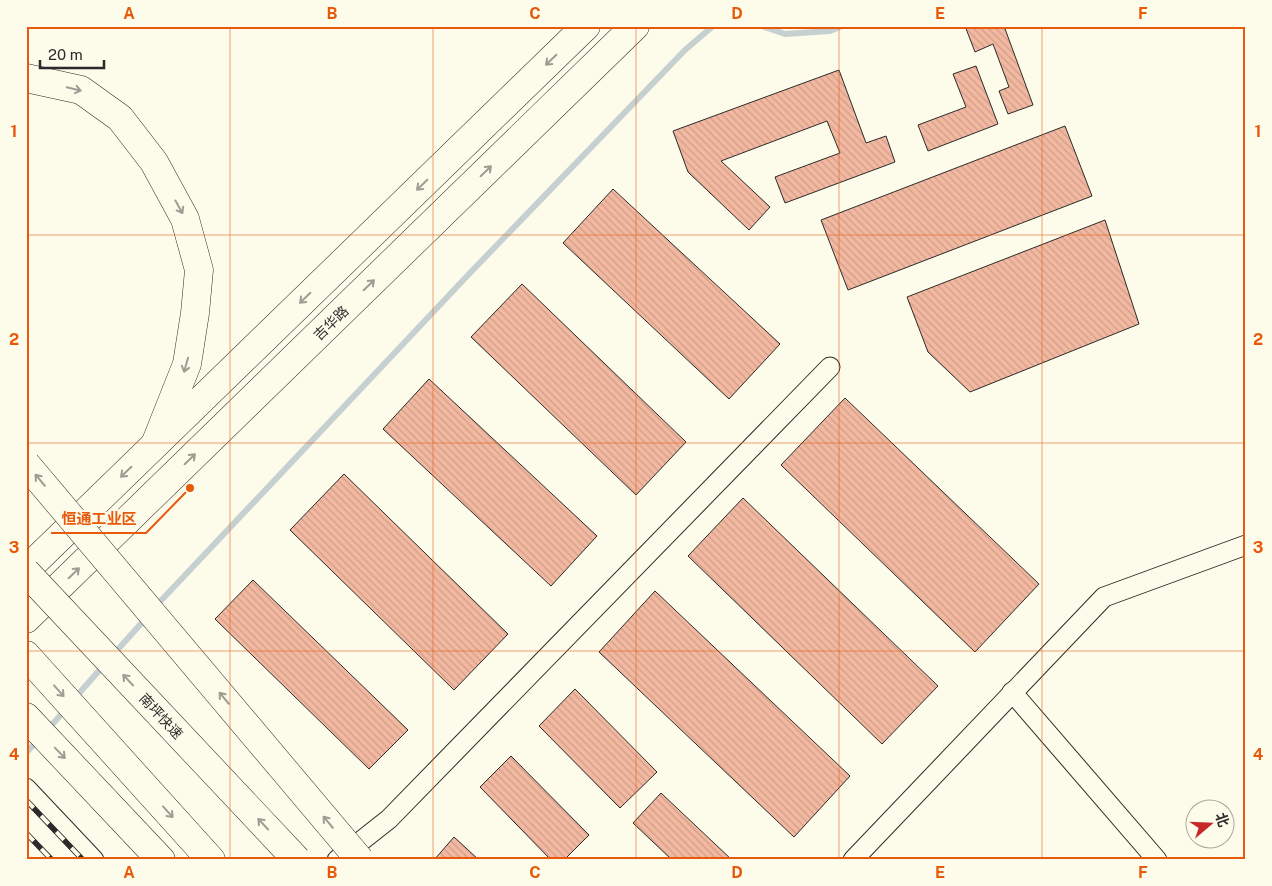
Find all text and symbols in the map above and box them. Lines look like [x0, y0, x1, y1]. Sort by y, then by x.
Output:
text: A [123, 4, 135, 23]
text: B [327, 4, 338, 23]
text: C [529, 4, 541, 23]
text: D [731, 4, 743, 23]
text: E [935, 4, 945, 23]
text: F [1138, 4, 1148, 23]
scale bar [40, 38, 104, 70]
text: 20 m [48, 46, 83, 63]
one-way arrow [545, 54, 558, 66]
one-way arrow [65, 85, 81, 94]
text: 1 [11, 122, 17, 141]
text: 1 [1255, 122, 1261, 141]
one-way arrow [479, 166, 491, 178]
one-way arrow [416, 179, 428, 191]
one-way arrow [175, 199, 184, 214]
one-way arrow [363, 279, 376, 291]
one-way arrow [299, 292, 311, 304]
street label: 吉华路 [310, 303, 352, 343]
text: 2 [9, 330, 19, 349]
text: 2 [1253, 330, 1263, 349]
one-way arrow [180, 357, 190, 373]
one-way arrow [184, 453, 196, 465]
one-way arrow [119, 466, 132, 478]
one-way arrow [34, 474, 46, 487]
callout: 恒通工业区 [51, 503, 146, 533]
text: 恒通工业区 [61, 510, 137, 527]
text: 3 [9, 538, 19, 557]
text: 3 [1253, 538, 1263, 557]
one-way arrow [67, 567, 80, 579]
one-way arrow [122, 674, 134, 687]
one-way arrow [53, 685, 65, 698]
street label: 南坪快速 [136, 690, 186, 742]
one-way arrow [218, 692, 229, 705]
text: 4 [9, 745, 20, 764]
text: 4 [1253, 745, 1264, 764]
one-way arrow [54, 746, 66, 759]
north arrow [1184, 798, 1234, 848]
one-way arrow [162, 805, 174, 818]
text: 北 [1212, 811, 1232, 829]
one-way arrow [323, 816, 334, 829]
one-way arrow [257, 818, 269, 831]
text: A [123, 863, 135, 882]
text: B [327, 863, 338, 882]
text: C [529, 863, 541, 882]
text: D [731, 863, 743, 882]
text: E [935, 863, 945, 882]
text: F [1138, 863, 1148, 882]

